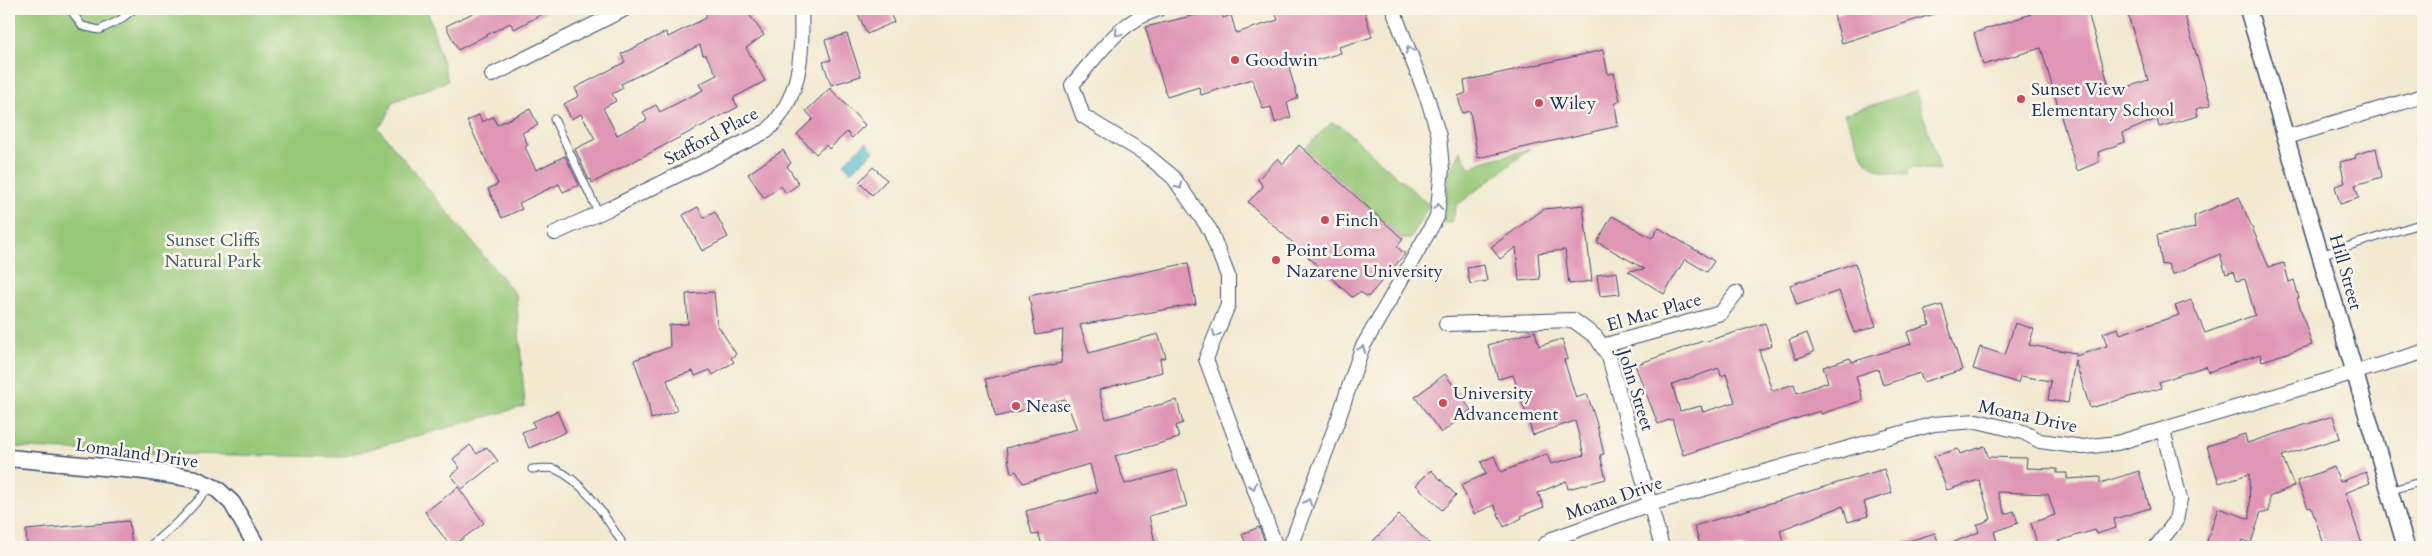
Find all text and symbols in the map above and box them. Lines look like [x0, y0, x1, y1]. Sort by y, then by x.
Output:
one-way arrow [1115, 27, 1124, 36]
one-way arrow [1404, 46, 1414, 54]
place label: Goodwin [1245, 48, 1319, 73]
marker: Goodwin [1229, 54, 1241, 66]
place label: Sunset View Elementary School [2031, 77, 2174, 123]
place label: Wiley [1548, 91, 1597, 116]
marker: Sunset View Elementary School [2015, 93, 2027, 105]
marker: Wiley [1533, 97, 1545, 109]
street label: Stafford Place [660, 101, 763, 172]
one-way arrow [1173, 180, 1182, 190]
one-way arrow [1432, 202, 1443, 210]
place label: Finch [1335, 208, 1379, 233]
marker: Finch [1319, 214, 1331, 226]
park label: Sunset Cliffs Natural Park [164, 228, 262, 274]
street label: Hill Street [2323, 231, 2368, 313]
place label: Point Loma Nazarene University [1286, 238, 1444, 284]
marker: Point Loma Nazarene University [1270, 254, 1282, 266]
street label: El Mac Place [1604, 287, 1705, 338]
one-way arrow [1212, 329, 1222, 337]
street label: John Street [1610, 343, 1660, 434]
one-way arrow [1356, 345, 1366, 354]
place label: University Advancement [1453, 381, 1559, 427]
place label: Nease [1026, 394, 1072, 419]
street label: Moana Drive [1976, 394, 2080, 439]
marker: University Advancement [1437, 397, 1449, 409]
marker: Nease [1010, 400, 1022, 412]
street label: Lomaland Drive [74, 432, 200, 475]
street label: Moana Drive [1562, 470, 1666, 527]
one-way arrow [1247, 481, 1257, 490]
one-way arrow [1302, 498, 1312, 507]

